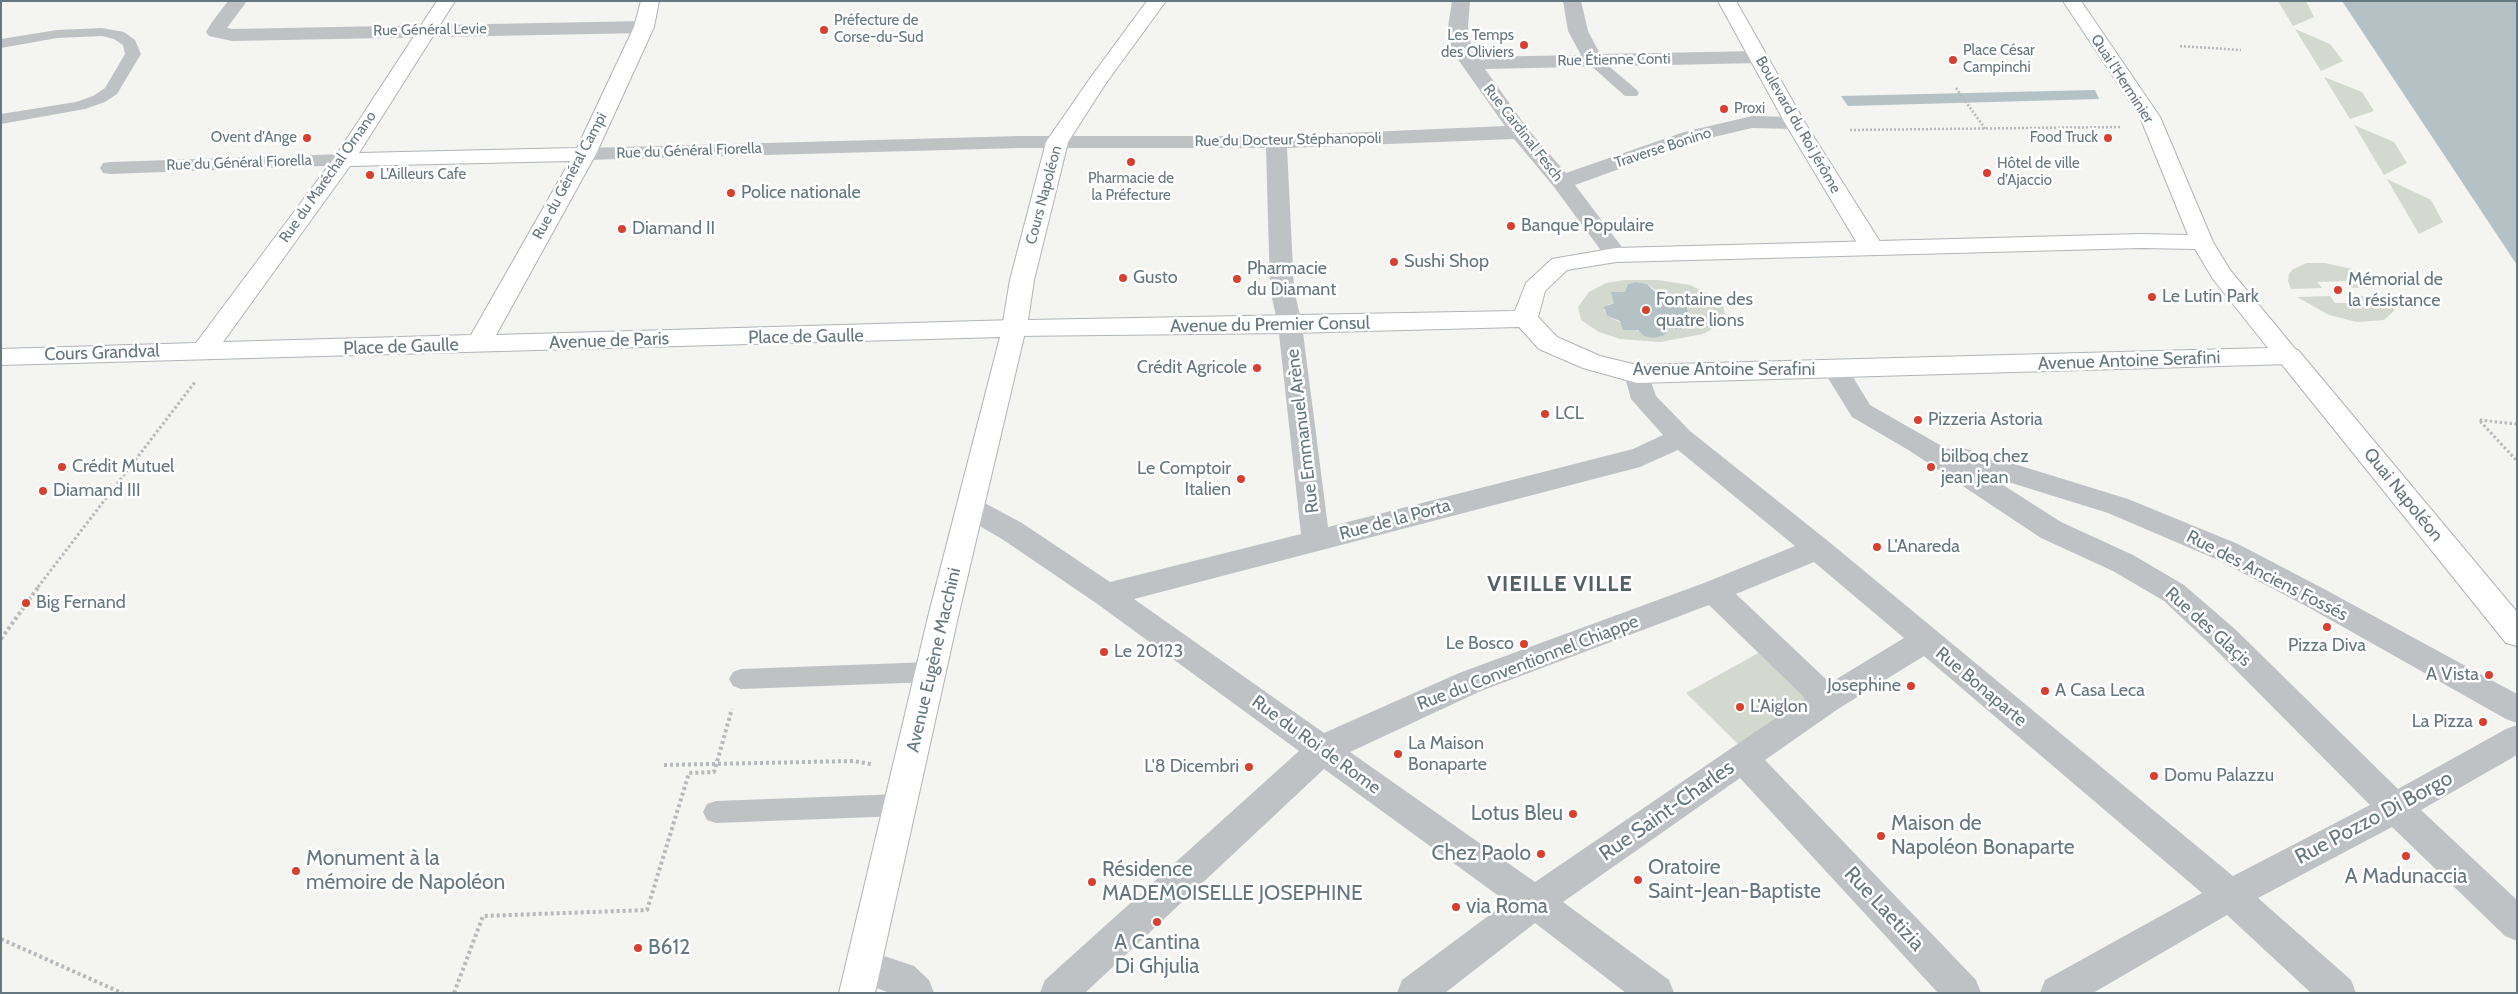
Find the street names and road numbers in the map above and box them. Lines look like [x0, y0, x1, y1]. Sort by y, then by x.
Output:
street label: Rue Général Levie [373, 20, 487, 40]
street label: Quai l'Herminier [2087, 31, 2157, 127]
street label: Rue Étienne Conti [1557, 50, 1671, 70]
street label: Boulevard du Roi Jérôme [1751, 53, 1845, 197]
street label: Rue Cardinal Fesch [1479, 81, 1567, 185]
street label: Rue du Maréchal Ornano [276, 108, 380, 246]
street label: Rue du Général Campi [529, 110, 611, 242]
street label: Traverse Bonino [1612, 124, 1714, 172]
street label: Rue du Docteur Stéphanopoli [1194, 129, 1382, 151]
street label: Rue du Général Fiorella [616, 139, 762, 163]
street label: Cours Napoléon [1022, 144, 1066, 246]
street label: Rue du Général Fiorella [166, 151, 312, 175]
street label: Avenue du Premier Consul [1170, 312, 1370, 338]
street label: Place de Gaulle [748, 325, 864, 349]
street label: Avenue de Paris [549, 328, 669, 354]
street label: Place de Gaulle [343, 334, 459, 360]
street label: Cours Grandval [44, 340, 160, 366]
street label: Avenue Antoine Serafini [2037, 347, 2221, 375]
street label: Rue Emmanuel Arène [1282, 348, 1324, 514]
street label: Avenue Antoine Serafini [1633, 359, 1815, 381]
street label: Quai Napoléon [2359, 444, 2447, 546]
street label: Rue de la Porta [1337, 495, 1453, 545]
street label: Rue des Anciens Fossés [2183, 526, 2351, 626]
street label: Avenue Eugène Macchini [902, 566, 966, 754]
street label: Rue des Glaçis [2161, 583, 2255, 671]
street label: Rue du Conventionnel Chiappe [1414, 611, 1642, 715]
street label: Rue Bonaparte [1931, 643, 2031, 731]
street label: Rue du Roi de Rome [1247, 691, 1385, 799]
street label: Rue Saint-Charles [1595, 755, 1739, 867]
street label: Rue Pozzo Di Borgo [2291, 766, 2457, 870]
street label: Rue Laetizia [1839, 862, 1929, 956]

